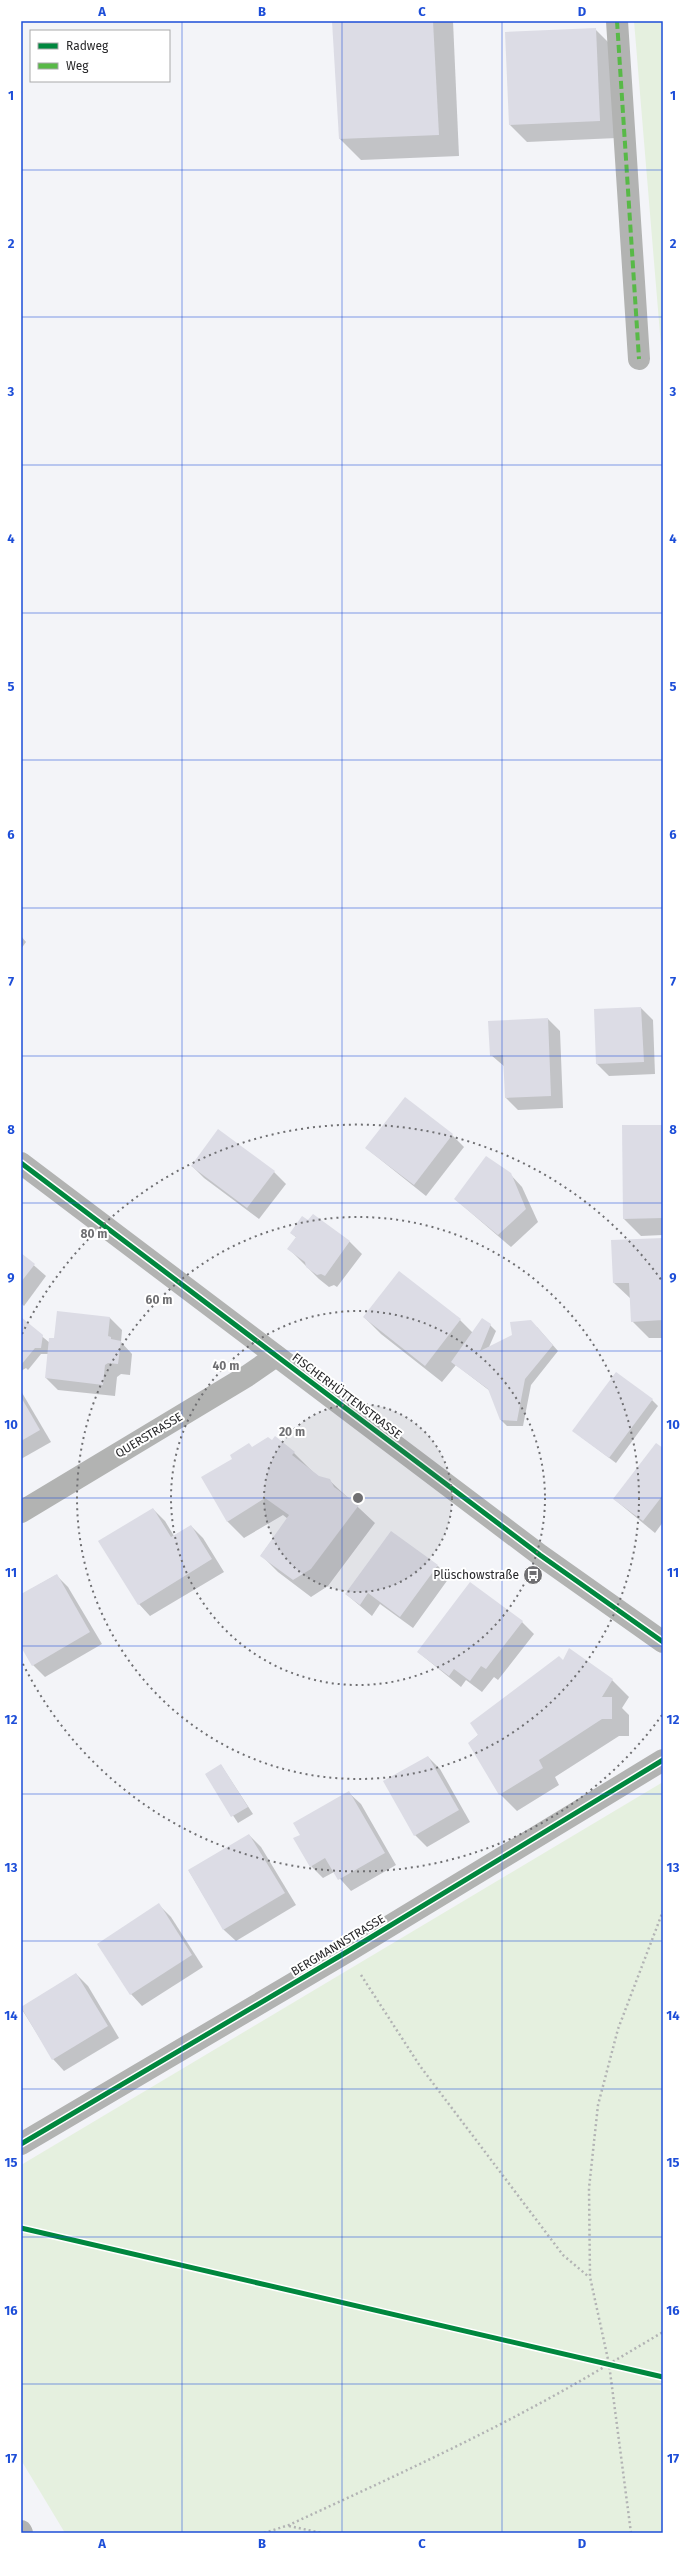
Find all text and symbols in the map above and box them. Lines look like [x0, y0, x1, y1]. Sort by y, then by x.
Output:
text: A [97, 4, 106, 19]
text: B [258, 4, 266, 19]
text: C [418, 4, 426, 19]
text: D [578, 4, 587, 19]
legend [30, 30, 170, 82]
text: Radweg [66, 39, 109, 53]
text: Weg [66, 59, 89, 73]
text: 1 [8, 88, 14, 103]
text: 1 [670, 88, 676, 103]
text: 2 [8, 236, 15, 251]
text: 2 [670, 236, 677, 251]
text: 3 [7, 384, 15, 399]
text: 3 [669, 384, 677, 399]
text: 4 [7, 531, 15, 546]
text: 4 [669, 531, 677, 546]
text: 5 [8, 679, 15, 694]
text: 5 [670, 679, 677, 694]
text: 6 [7, 827, 15, 842]
text: 6 [669, 827, 677, 842]
text: 7 [8, 974, 14, 989]
text: 7 [670, 974, 676, 989]
text: 8 [7, 1122, 15, 1137]
text: 8 [669, 1122, 677, 1137]
text: 80 m [81, 1227, 107, 1241]
text: 9 [7, 1270, 15, 1285]
text: 9 [669, 1270, 677, 1285]
text: 60 m [146, 1293, 172, 1307]
street label: FISCHERHÜTTENSTRASSE [289, 1349, 406, 1442]
text: 40 m [213, 1359, 239, 1373]
street label: QUERSTRASSE [113, 1409, 185, 1461]
text: 10 [4, 1417, 18, 1432]
text: 10 [666, 1417, 680, 1432]
text: 20 m [279, 1425, 305, 1439]
centre of rings [351, 1491, 365, 1505]
bus stop icon: Plüschowstraße [522, 1564, 544, 1586]
text: 11 [5, 1565, 17, 1580]
text: 11 [667, 1565, 679, 1580]
place label: Plüschowstraße [433, 1568, 519, 1582]
text: 12 [5, 1712, 18, 1727]
text: 12 [667, 1712, 680, 1727]
text: 13 [5, 1860, 18, 1875]
text: 13 [667, 1860, 680, 1875]
street label: BERGMANNSTRASSE [289, 1911, 387, 1979]
text: 14 [4, 2008, 18, 2023]
text: 14 [666, 2008, 680, 2023]
text: 15 [4, 2155, 18, 2170]
text: 15 [666, 2155, 680, 2170]
text: 16 [4, 2303, 18, 2318]
text: 16 [666, 2303, 680, 2318]
text: 17 [5, 2451, 17, 2466]
text: 17 [667, 2451, 679, 2466]
text: A [97, 2536, 106, 2551]
text: B [258, 2536, 266, 2551]
text: C [418, 2536, 426, 2551]
text: D [578, 2536, 587, 2551]

